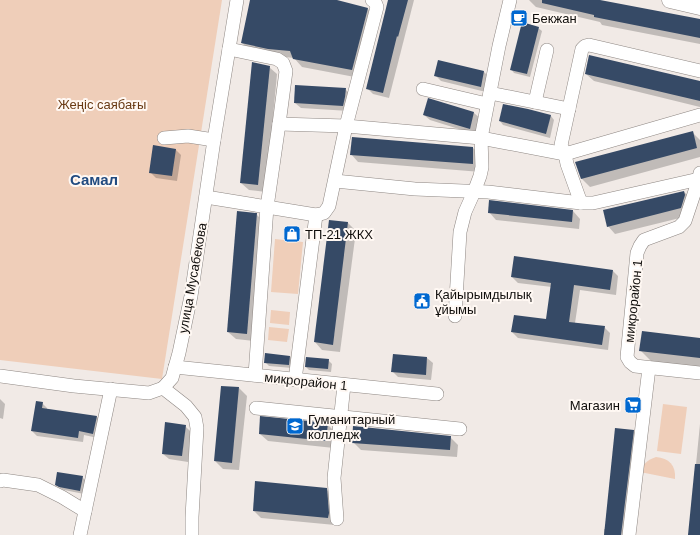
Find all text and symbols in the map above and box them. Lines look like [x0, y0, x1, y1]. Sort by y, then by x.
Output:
cafe icon: Бекжан [509, 8, 529, 28]
place label: Бекжан [532, 11, 577, 26]
park label: Жеңіс саябағы [58, 97, 146, 112]
district label: Самал [70, 171, 118, 188]
street label: улица Мусабекова [175, 221, 210, 335]
shop icon: ТП-21 ЖКХ [282, 224, 302, 244]
place label: ТП-21 ЖКХ [305, 227, 373, 242]
street label: микрорайон 1 [622, 259, 645, 343]
place label: Қайырымдылық ұйымы [435, 287, 532, 317]
public building icon: Қайырымдылық ұйымы [412, 291, 432, 311]
street label: микрорайон 1 [264, 370, 348, 393]
supermarket icon: Магазин [623, 395, 643, 415]
place label: Магазин [570, 398, 620, 413]
place label: Гуманитарный колледж [308, 412, 395, 442]
school or university icon: Гуманитарный колледж [285, 416, 305, 436]

